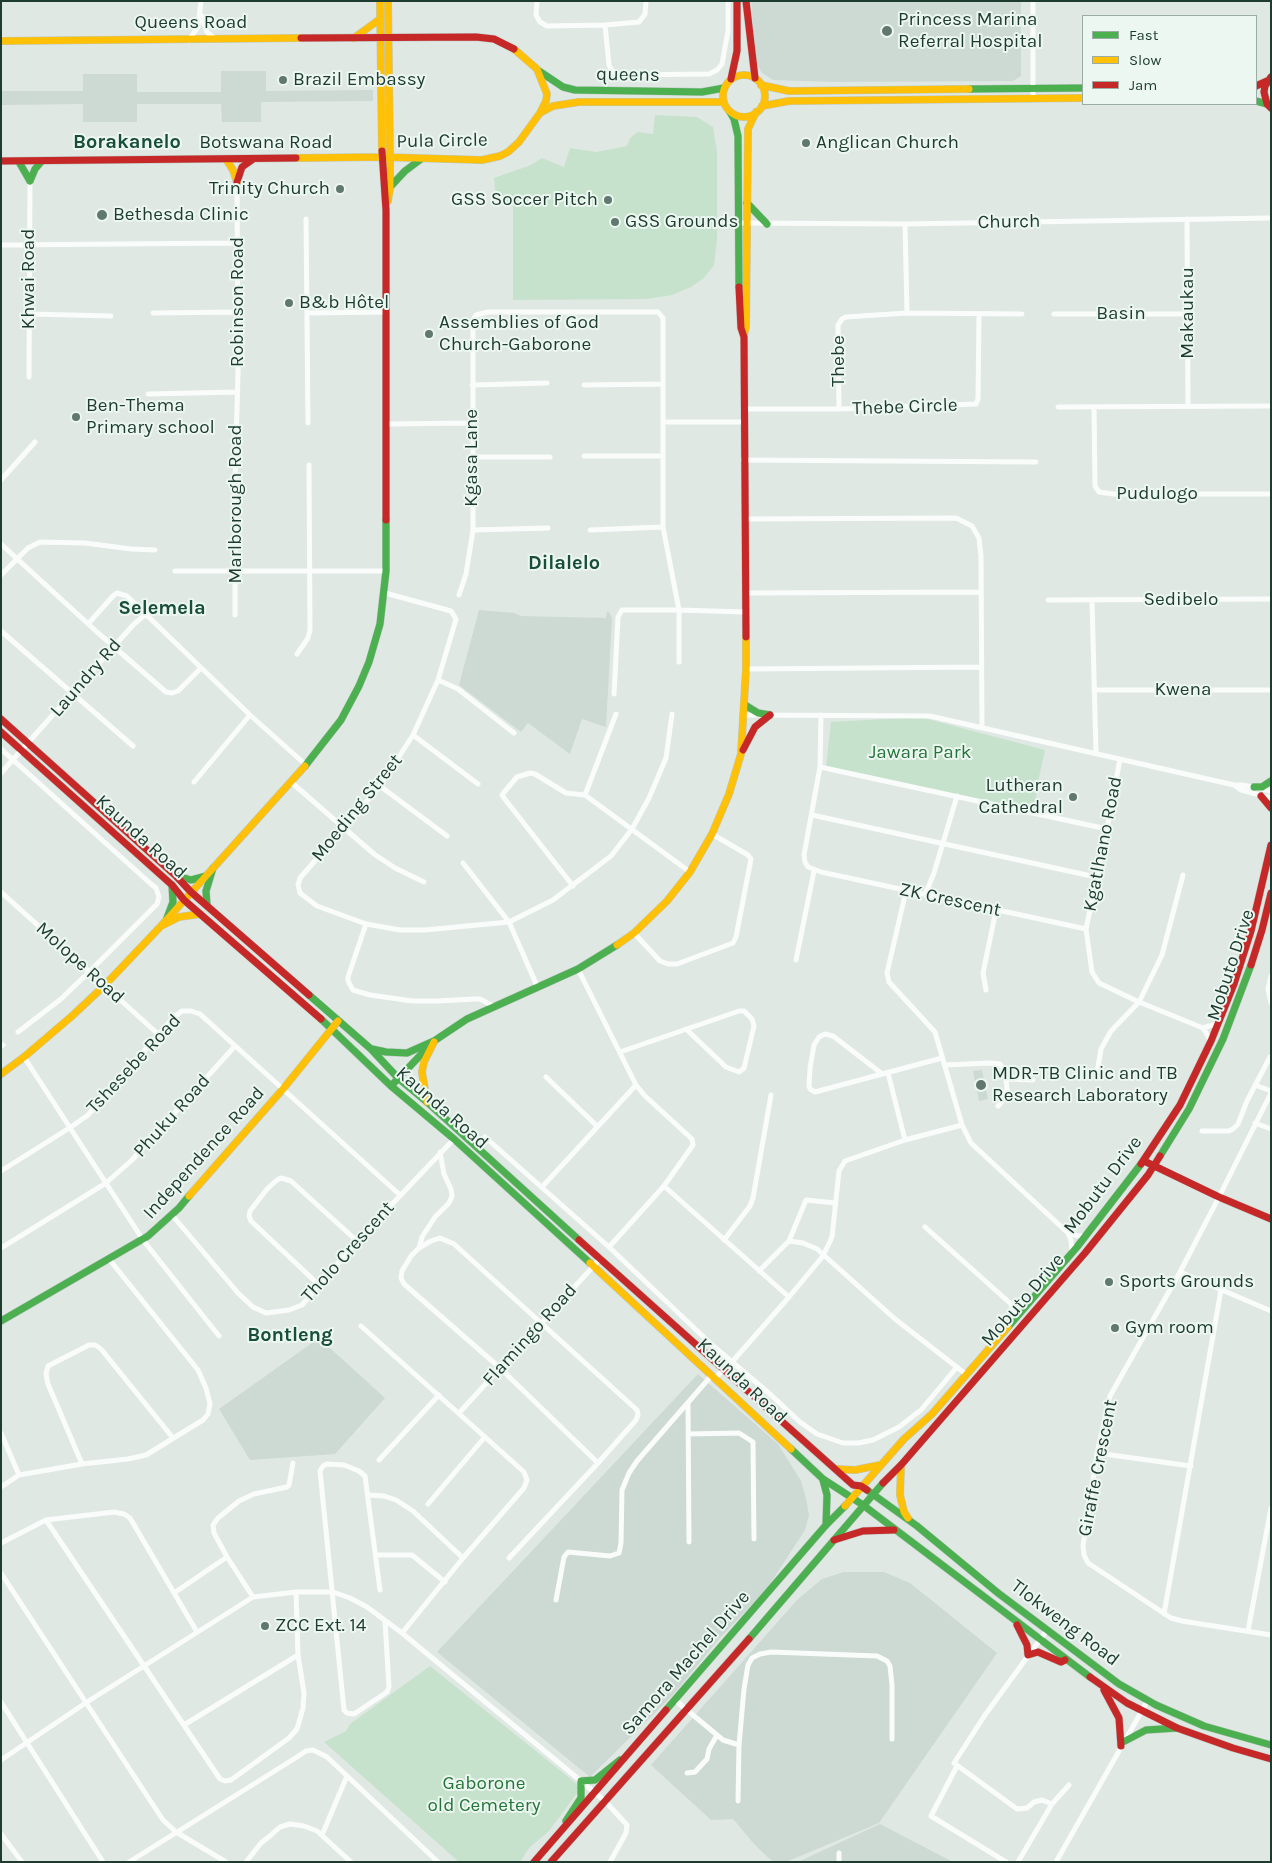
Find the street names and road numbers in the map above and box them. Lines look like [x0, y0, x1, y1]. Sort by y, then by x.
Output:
street label: Queens Road [134, 12, 248, 34]
street label: queens [596, 63, 660, 87]
street label: Pula Circle [396, 129, 488, 153]
street label: Botswana Road [199, 132, 333, 154]
street label: Church [977, 210, 1041, 234]
street label: Khwai Road [18, 228, 40, 330]
street label: Robinson Road [227, 237, 249, 367]
street label: Makaukau [1177, 267, 1199, 359]
street label: Basin [1096, 303, 1146, 325]
street label: Thebe [828, 335, 850, 387]
street label: Thebe Circle [852, 394, 958, 420]
street label: Kgasa Lane [461, 409, 483, 507]
street label: Marlborough Road [225, 424, 247, 584]
street label: Pudulogo [1116, 483, 1198, 505]
street label: Sedibelo [1144, 589, 1218, 611]
street label: Laundry Rd [46, 634, 126, 722]
street label: Kwena [1155, 679, 1211, 701]
street label: Moeding Street [307, 750, 407, 866]
street label: Kgatlhano Road [1079, 774, 1127, 914]
street label: Kaunda Road [91, 790, 191, 884]
street label: ZK Crescent [897, 878, 1003, 922]
street label: Mobuto Drive [1202, 906, 1260, 1024]
street label: Molope Road [31, 917, 129, 1009]
street label: Tshesebe Road [82, 1009, 186, 1119]
street label: Kaunda Road [391, 1062, 493, 1154]
street label: Phuku Road [129, 1070, 215, 1162]
street label: Independence Road [139, 1082, 269, 1224]
street label: Mobutu Drive [1059, 1132, 1147, 1238]
street label: Tholo Crescent [297, 1197, 399, 1307]
street label: Mobuto Drive [976, 1249, 1070, 1351]
street label: Flamingo Road [478, 1279, 582, 1391]
street label: Kaunda Road [692, 1333, 792, 1429]
street label: Giraffe Crescent [1074, 1398, 1122, 1538]
street label: Tlokweng Road [1006, 1575, 1124, 1671]
street label: Samora Machel Drive [617, 1586, 755, 1740]

